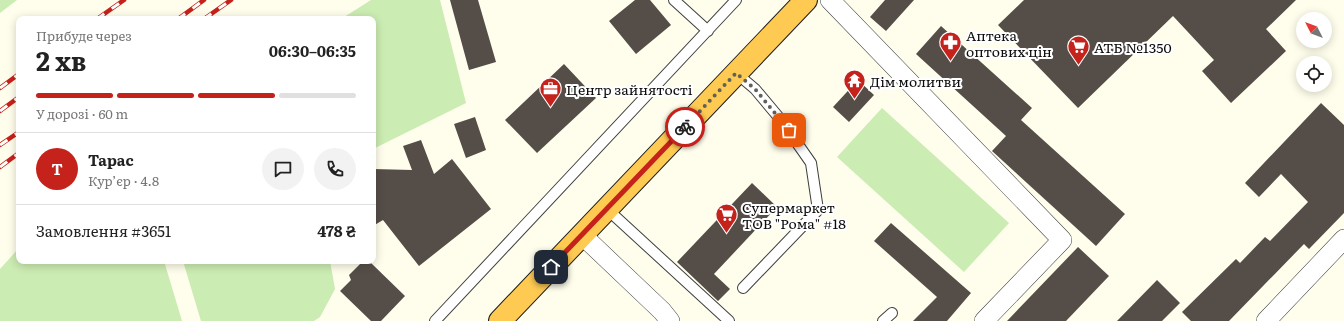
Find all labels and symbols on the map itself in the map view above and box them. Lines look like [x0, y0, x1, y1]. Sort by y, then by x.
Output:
north arrow [1296, 12, 1332, 48]
place label: Аптека оптових цін [966, 25, 1052, 61]
pharmacy icon: Аптека оптових цін [938, 30, 964, 63]
supermarket icon: АТБ №1350 [1066, 34, 1092, 67]
place label: АТБ №1350 [1094, 37, 1172, 57]
temple icon: Дім молитви [841, 68, 867, 101]
place label: Дім молитви [870, 71, 961, 91]
office icon: Центр зайнятості [537, 76, 563, 109]
place label: Центр зайнятості [566, 79, 693, 99]
courier [665, 107, 705, 147]
pin [772, 113, 806, 147]
place label: Супермаркет ТОВ "Рома" #18 [742, 197, 846, 233]
supermarket icon: Супермаркет ТОВ "Рома" #18 [714, 202, 740, 235]
pin [534, 250, 568, 284]

